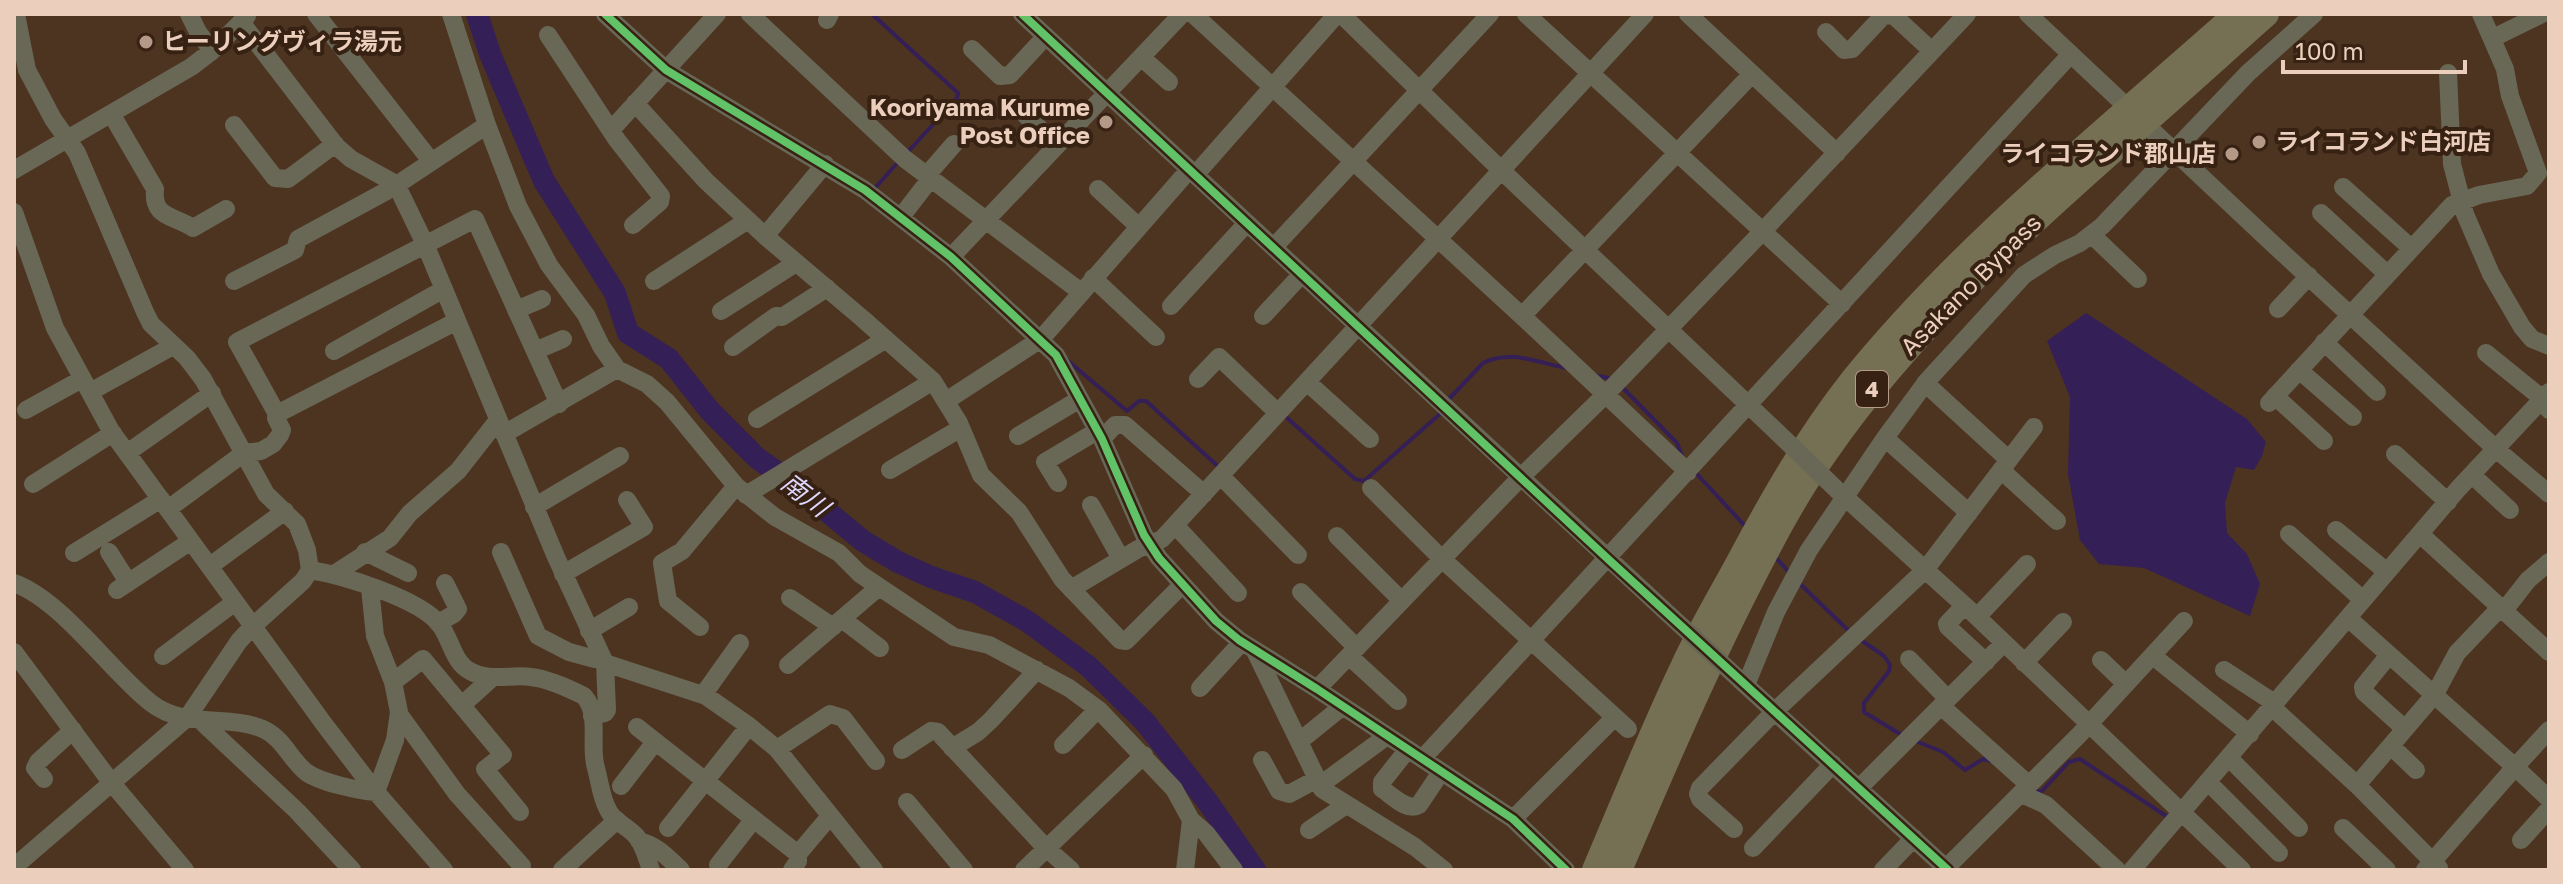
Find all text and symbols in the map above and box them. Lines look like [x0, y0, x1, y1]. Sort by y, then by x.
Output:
scale bar [2283, 24, 2465, 74]
place label: ヒーリングヴィラ湯元 [162, 26, 402, 55]
marker: ヒーリングヴィラ湯元 [137, 33, 155, 51]
text: 100 m [2295, 36, 2364, 65]
place label: Kooriyama Kurume Post Office [870, 92, 1090, 149]
marker: Kooriyama Kurume Post Office [1097, 113, 1115, 131]
place label: ライコランド白河店 [2275, 126, 2491, 155]
marker: ライコランド白河店 [2250, 133, 2268, 151]
place label: ライコランド郡山店 [2000, 138, 2216, 167]
marker: ライコランド郡山店 [2223, 145, 2241, 163]
street label: Asakano Bypass [1893, 207, 2046, 360]
road number: 4 [1856, 371, 1888, 407]
water label: 南川 [775, 466, 838, 525]

